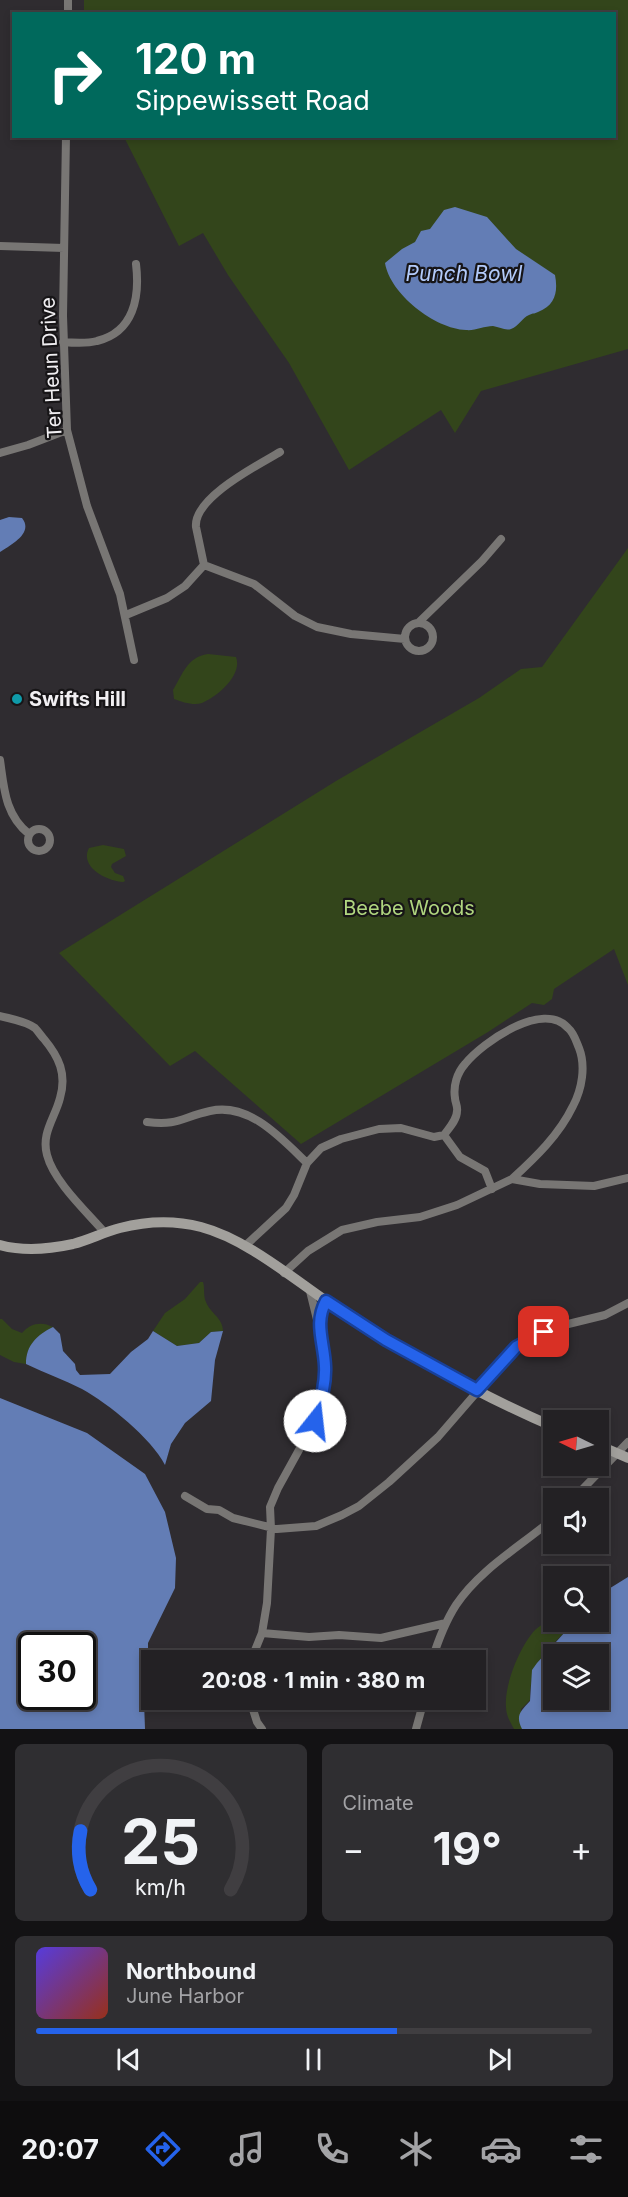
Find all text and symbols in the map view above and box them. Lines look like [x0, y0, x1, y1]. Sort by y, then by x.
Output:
text: 120 m [135, 33, 256, 84]
icon: right [36, 36, 114, 114]
text: Sippewissett Road [135, 84, 370, 117]
water label: Punch Bowl [406, 261, 523, 286]
street label: Ter Heun Drive [35, 297, 67, 439]
place label: Swifts Hill [29, 687, 126, 711]
marker: Swifts Hill [10, 692, 24, 706]
park label: Beebe Woods [343, 896, 475, 920]
pin [518, 1306, 569, 1357]
icon: arrive [527, 1315, 560, 1348]
position arrow [283, 1389, 347, 1453]
north arrow [543, 1410, 609, 1476]
map controls [543, 1410, 609, 1710]
button: sound [543, 1488, 609, 1554]
button: search [543, 1566, 609, 1632]
speed limit sign: 30 [18, 1632, 96, 1710]
button: layers [543, 1644, 609, 1710]
text: 20:08 · 1 min · 380 m [202, 1667, 425, 1693]
text: Climate [343, 1791, 414, 1815]
text: 25 [121, 1804, 200, 1879]
text: 19° [433, 1821, 502, 1876]
text: − [343, 1829, 364, 1869]
text: + [570, 1829, 592, 1869]
text: km/h [135, 1874, 186, 1900]
text: Northbound [126, 1958, 256, 1984]
text: June Harbor [126, 1984, 244, 2008]
icon: previous [112, 2043, 145, 2076]
icon: pause [297, 2043, 330, 2076]
icon: next [483, 2043, 516, 2076]
icon: directions [142, 2128, 184, 2170]
icon: music [226, 2128, 268, 2170]
icon: phone [311, 2128, 353, 2170]
icon: climate [395, 2128, 437, 2170]
icon: car [480, 2128, 522, 2170]
icon: filters [565, 2128, 607, 2170]
text: 20:07 [21, 2133, 99, 2166]

